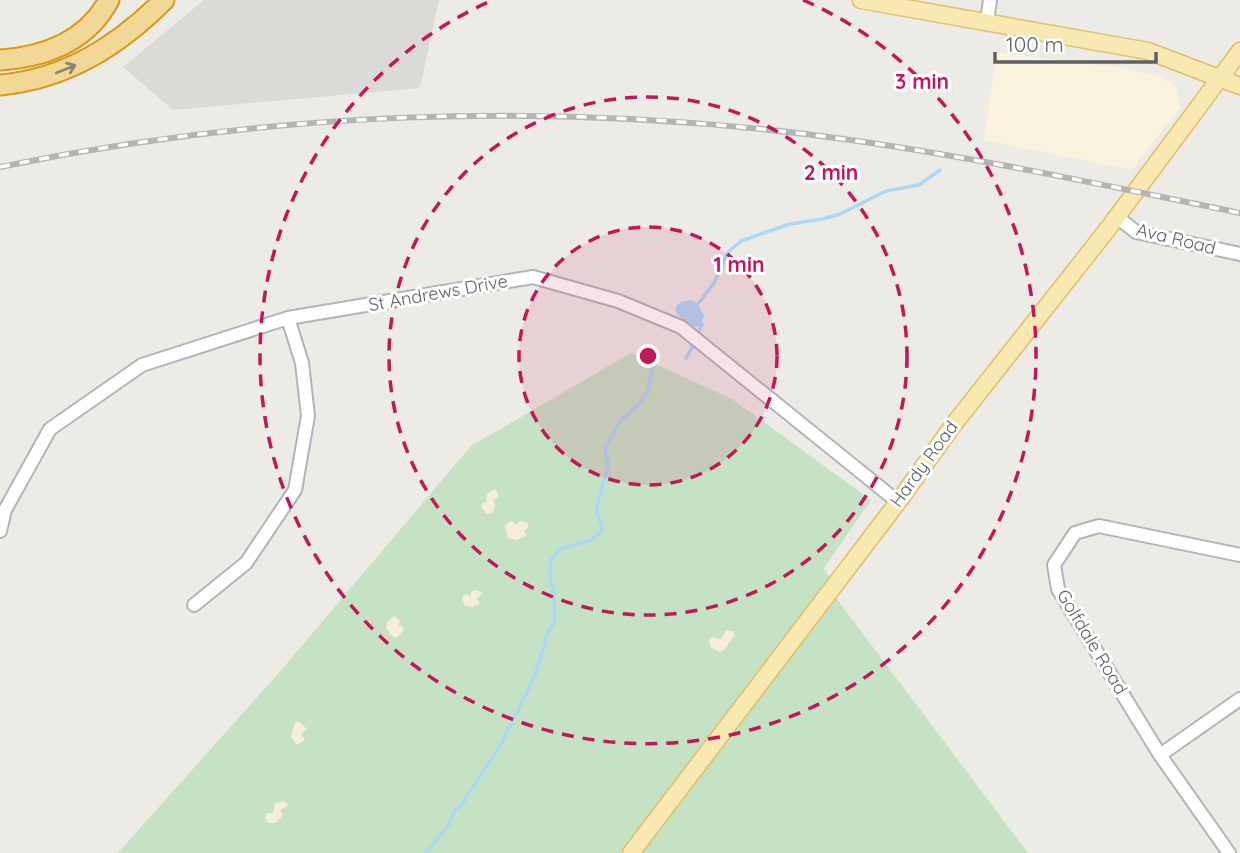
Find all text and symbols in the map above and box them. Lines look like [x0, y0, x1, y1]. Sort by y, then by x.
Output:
scale bar [995, 21, 1156, 65]
text: 100 m [1006, 31, 1064, 57]
one-way arrow [55, 62, 76, 75]
text: 3 min [895, 68, 949, 94]
text: 2 min [804, 159, 858, 185]
street label: Ava Road [1134, 218, 1218, 259]
text: 1 min [714, 251, 764, 277]
street label: St Andrews Drive [367, 269, 509, 316]
centre of rings [636, 344, 660, 368]
street label: Hardy Road [885, 416, 963, 511]
street label: Golfdale Road [1052, 585, 1133, 699]

